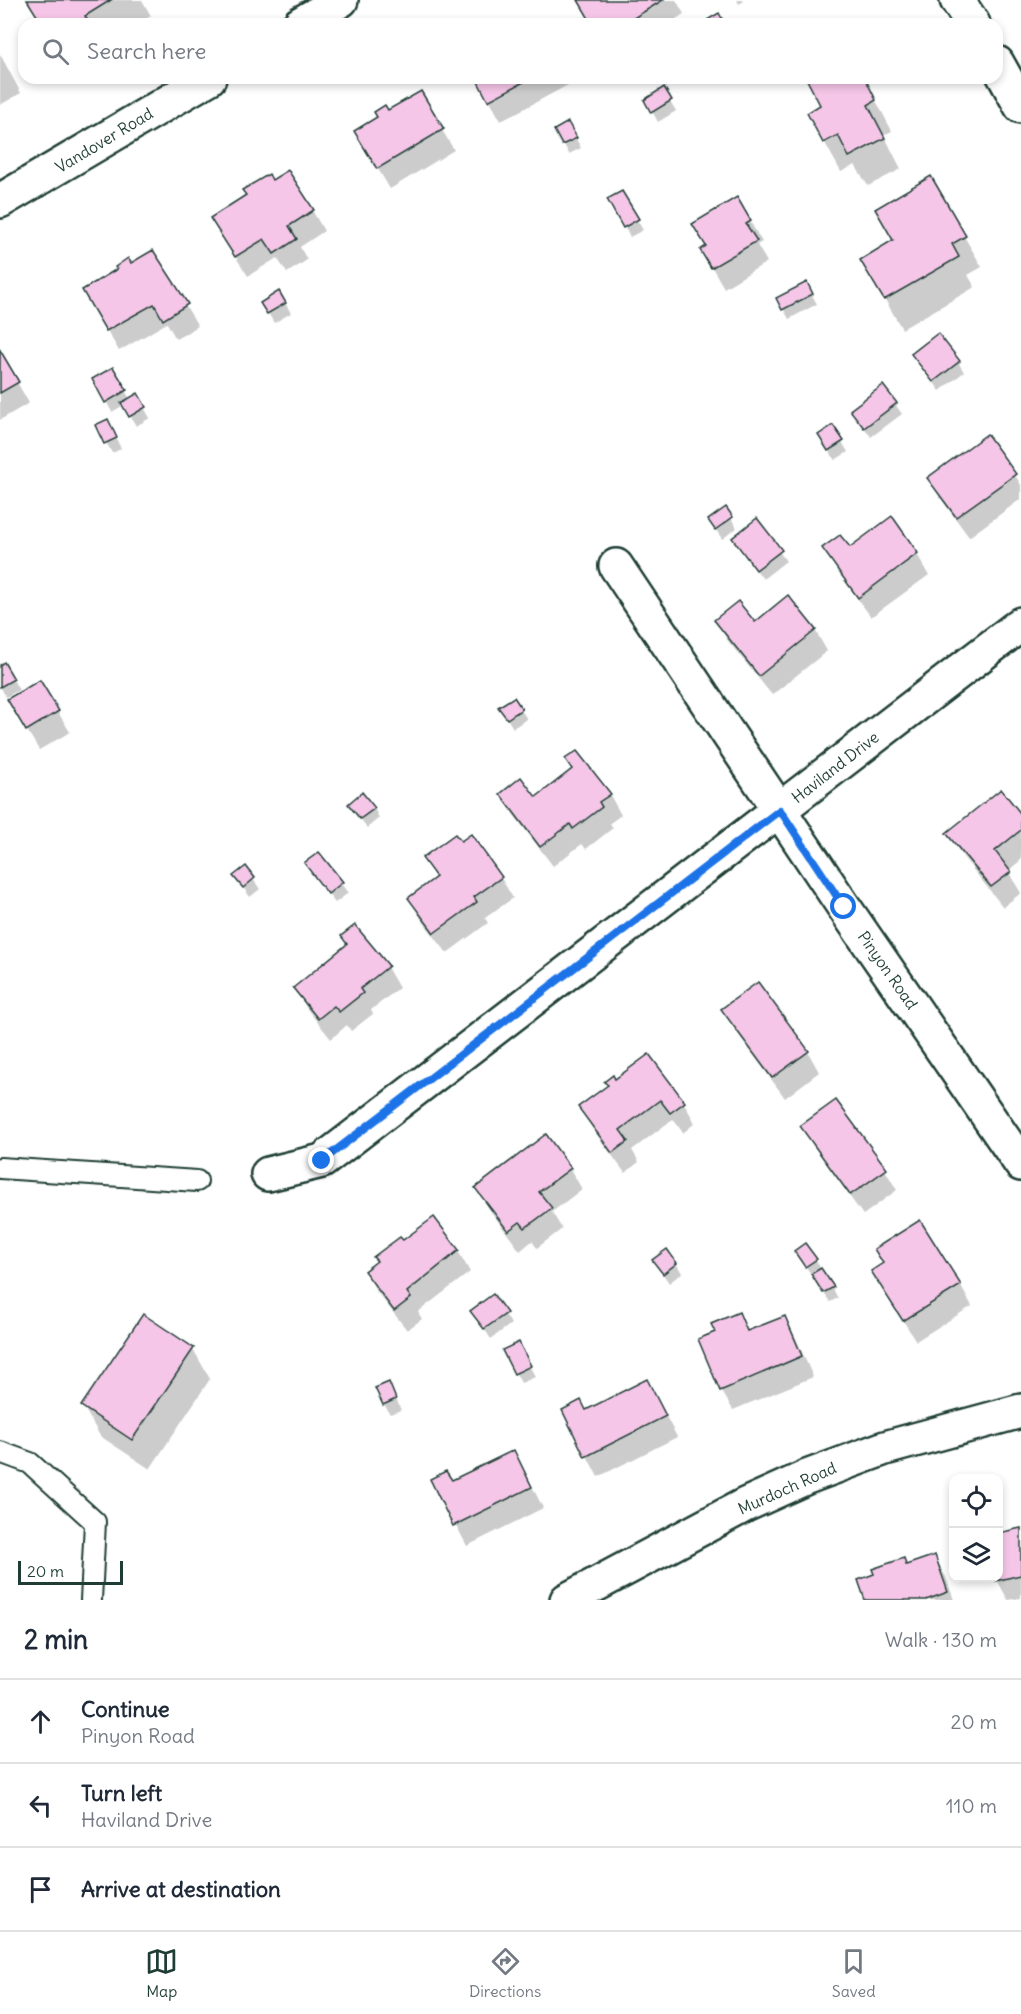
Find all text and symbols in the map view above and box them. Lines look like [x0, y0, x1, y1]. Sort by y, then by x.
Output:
search box [18, 18, 1003, 84]
icon: search [39, 35, 72, 68]
text: Search here [87, 37, 206, 65]
street label: Vandover Road [52, 103, 156, 177]
street label: Haviland Drive [787, 727, 883, 807]
route start [830, 893, 856, 919]
street label: Pinyon Road [854, 927, 922, 1013]
route end [308, 1147, 334, 1173]
street label: Murdoch Road [735, 1457, 839, 1519]
map controls [949, 1474, 1003, 1582]
button: locate [949, 1474, 1003, 1528]
button: layers [949, 1528, 1003, 1582]
scale bar [18, 1558, 123, 1586]
text: 20 m [27, 1561, 64, 1581]
text: 2 min [24, 1623, 88, 1656]
text: Walk · 130 m [885, 1627, 997, 1652]
text: Continue [81, 1695, 170, 1723]
icon: ahead [24, 1705, 57, 1738]
text: 20 m [951, 1709, 997, 1734]
text: Pinyon Road [81, 1723, 195, 1748]
text: Turn left [81, 1779, 162, 1807]
icon: left [24, 1789, 57, 1822]
text: 110 m [946, 1793, 997, 1818]
text: Haviland Drive [81, 1807, 212, 1832]
icon: arrive [24, 1873, 57, 1906]
text: Arrive at destination [81, 1875, 281, 1903]
tab: Map [145, 1945, 178, 2001]
tab: Directions [469, 1945, 541, 2001]
tab: Saved [832, 1945, 876, 2001]

